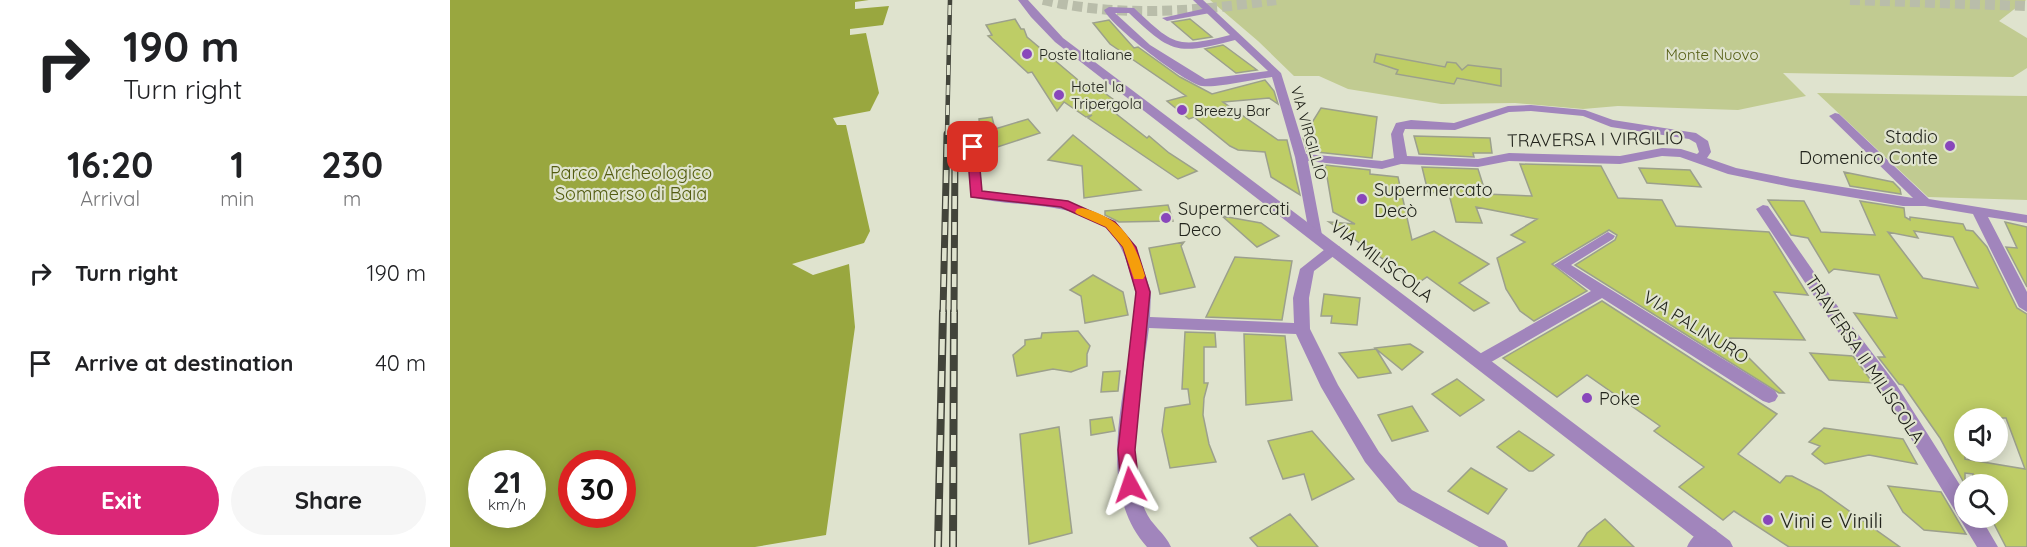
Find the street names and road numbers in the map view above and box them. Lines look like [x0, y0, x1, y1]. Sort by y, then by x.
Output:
street label: VIA VIRGILLIO [1287, 84, 1331, 182]
street label: TRAVERSA I VIRGILIO [1507, 126, 1683, 152]
street label: VIA MILISCOLA [1326, 215, 1438, 308]
street label: TRAVERSA II MILISCOLA [1800, 270, 1930, 448]
street label: VIA PALINURO [1639, 285, 1753, 369]

